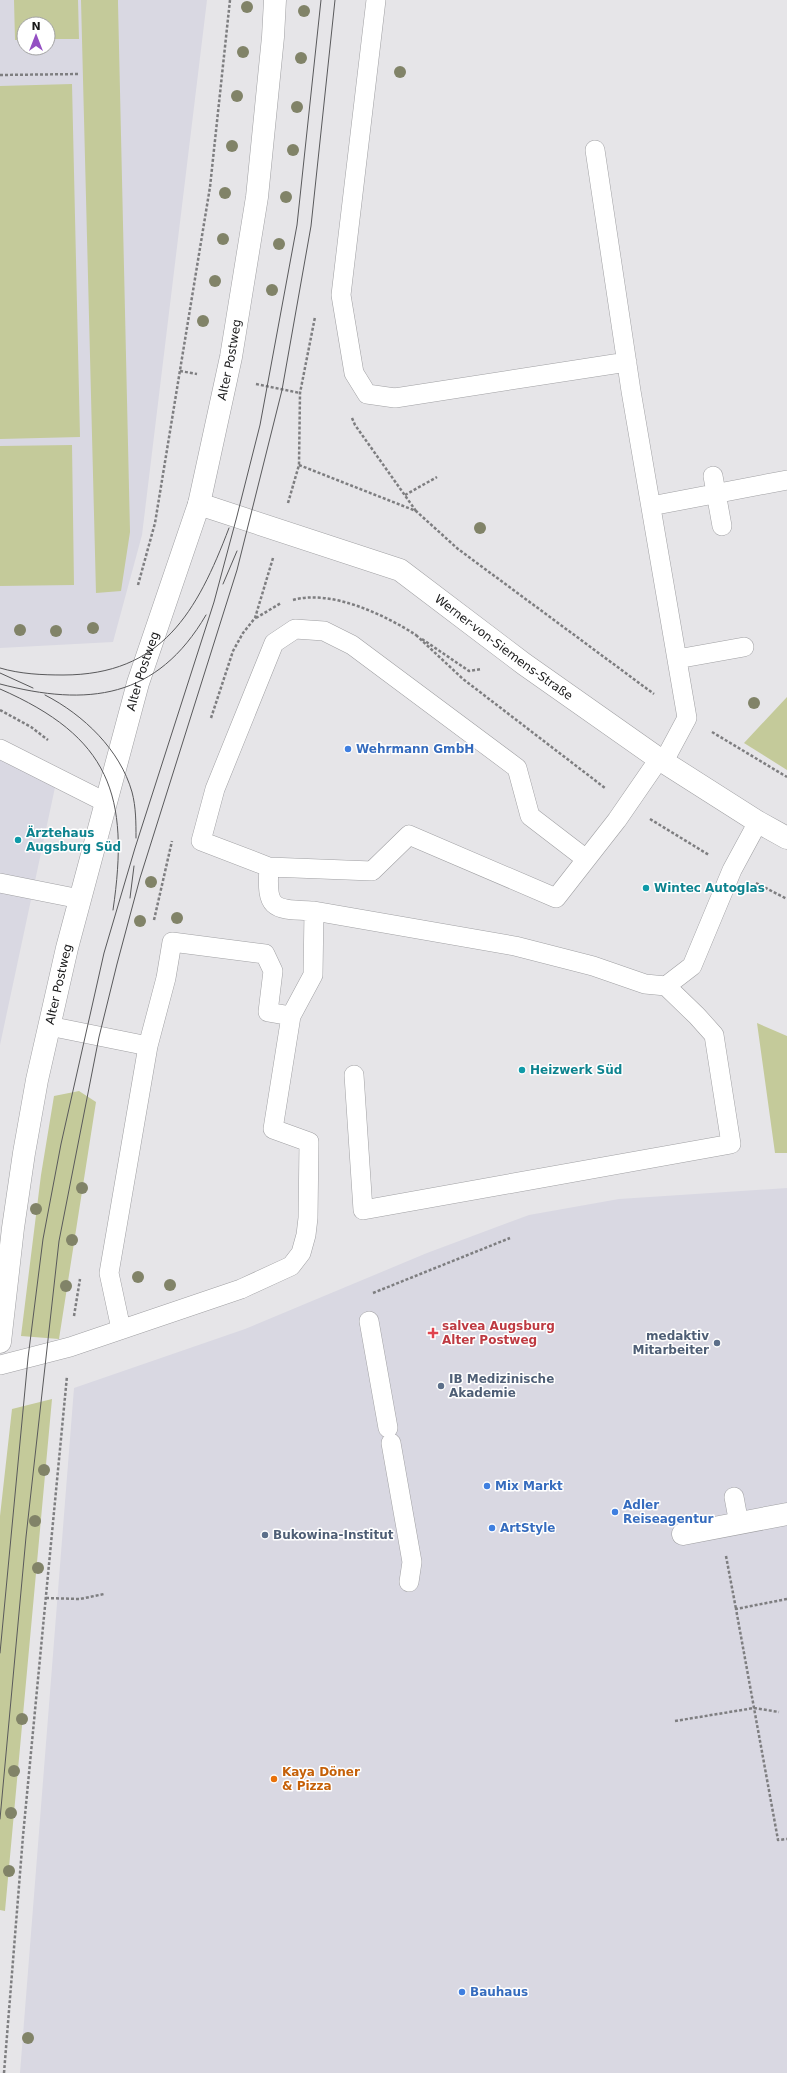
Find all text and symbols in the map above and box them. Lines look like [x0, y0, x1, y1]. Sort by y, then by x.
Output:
north arrow [16, 16, 56, 56]
text: N [31, 20, 41, 33]
street label: Alter Postweg [215, 318, 244, 402]
street label: Werner-von-Siemens-Straße [432, 592, 575, 703]
street label: Alter Postweg [124, 630, 162, 712]
place label: Wehrmann GmbH [356, 742, 474, 756]
marker: Wehrmann GmbH [343, 744, 353, 754]
place label: Ärztehaus Augsburg Süd [26, 825, 121, 854]
marker: Ärztehaus Augsburg Süd [13, 835, 23, 845]
place label: Wintec Autoglas [654, 881, 765, 895]
marker: Wintec Autoglas [641, 883, 651, 893]
street label: Alter Postweg [43, 942, 75, 1026]
place label: Heizwerk Süd [530, 1063, 622, 1077]
marker: Heizwerk Süd [517, 1065, 527, 1075]
place label: salvea Augsburg Alter Postweg [442, 1319, 555, 1347]
marker: salvea Augsburg Alter Postweg [427, 1327, 439, 1339]
place label: medaktiv Mitarbeiter [633, 1329, 709, 1357]
marker: medaktiv Mitarbeiter [712, 1338, 722, 1348]
place label: IB Medizinische Akademie [449, 1372, 554, 1400]
marker: IB Medizinische Akademie [436, 1381, 446, 1391]
place label: Mix Markt [495, 1479, 563, 1493]
marker: Mix Markt [482, 1481, 492, 1491]
place label: Adler Reiseagentur [623, 1498, 713, 1526]
marker: Adler Reiseagentur [610, 1507, 620, 1517]
place label: ArtStyle [500, 1521, 555, 1535]
marker: ArtStyle [487, 1523, 497, 1533]
place label: Bukowina-Institut [273, 1528, 394, 1542]
marker: Bukowina-Institut [260, 1530, 270, 1540]
place label: Kaya Döner & Pizza [282, 1765, 360, 1793]
marker: Kaya Döner & Pizza [269, 1774, 279, 1784]
place label: Bauhaus [470, 1985, 528, 1999]
marker: Bauhaus [457, 1987, 467, 1997]

